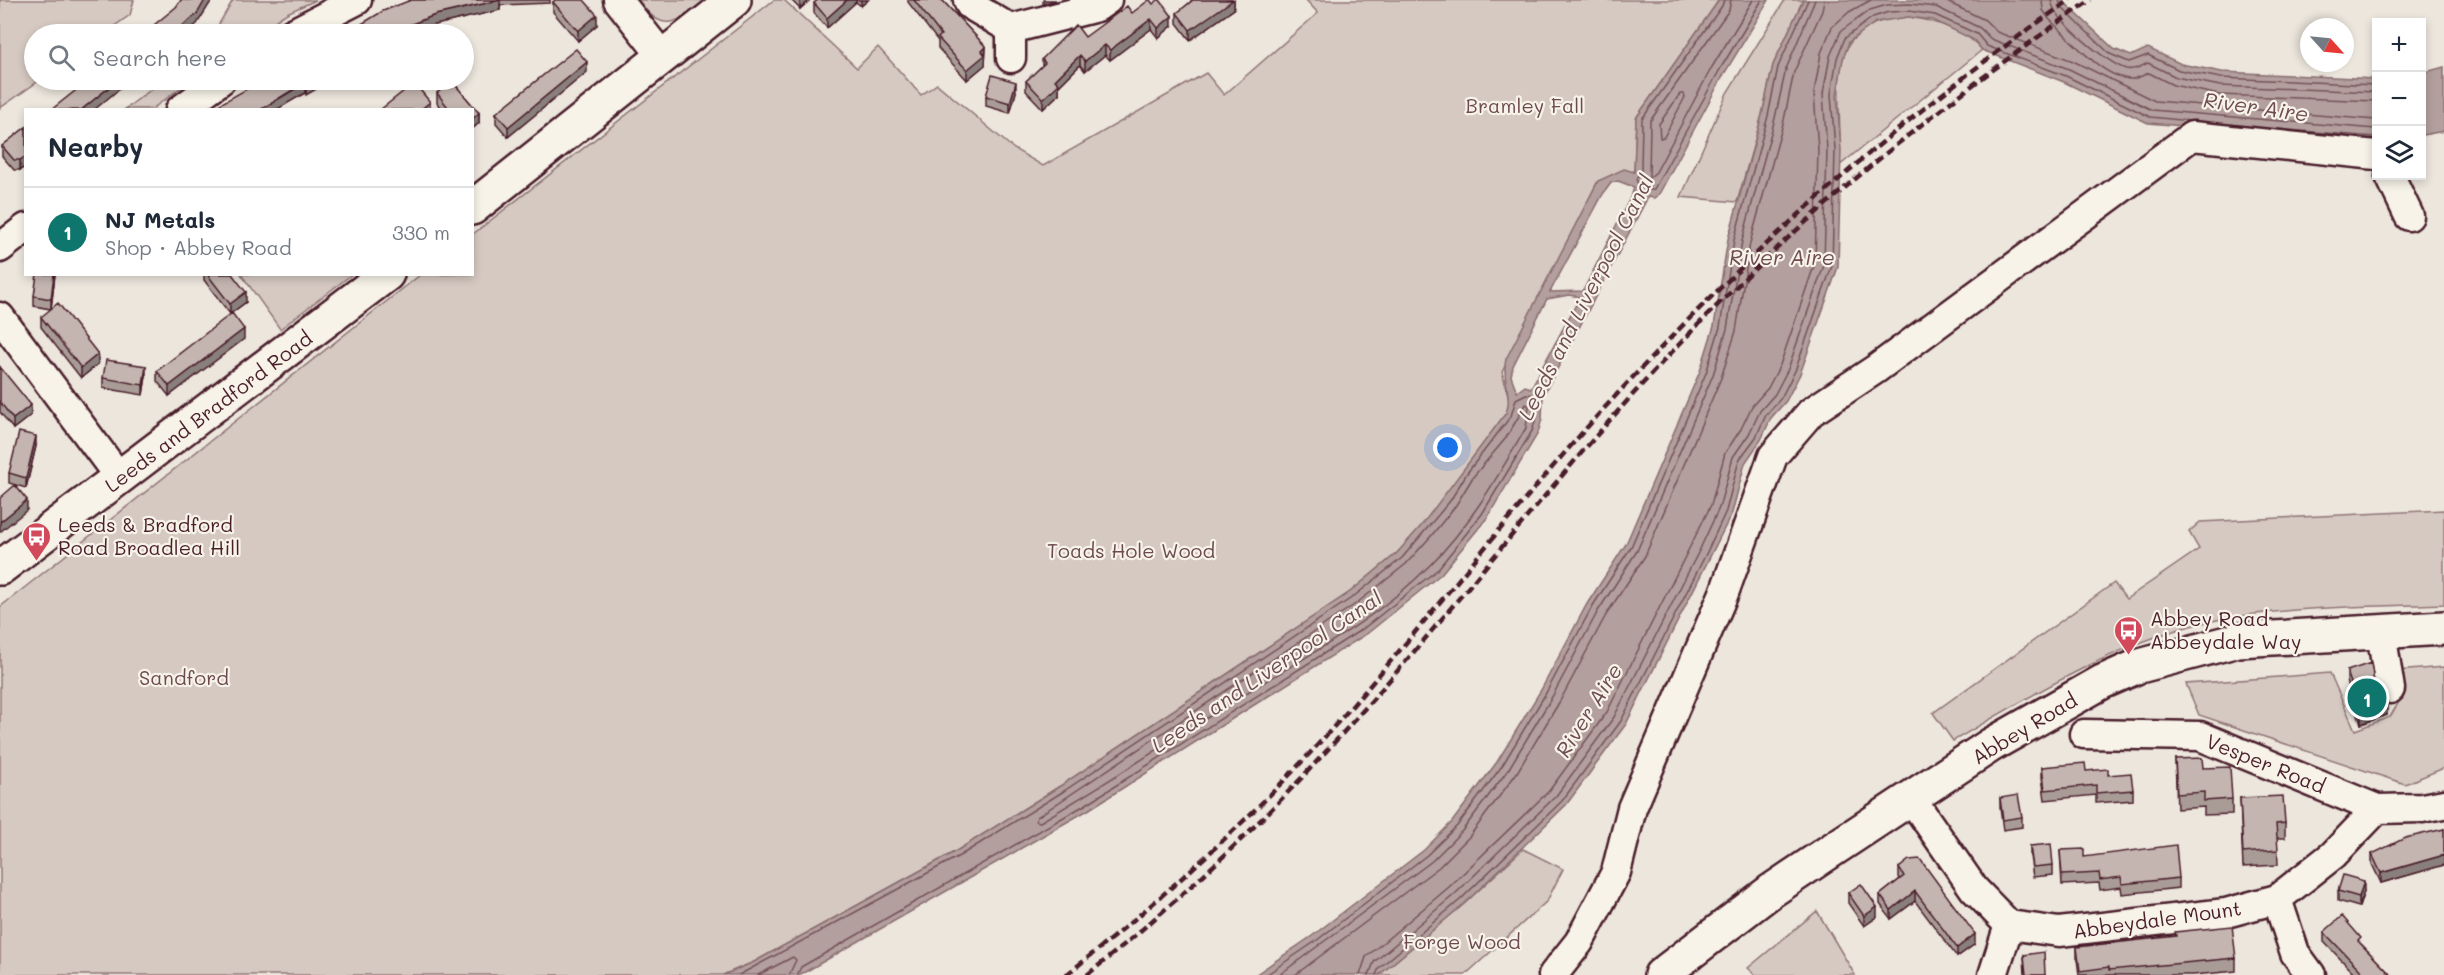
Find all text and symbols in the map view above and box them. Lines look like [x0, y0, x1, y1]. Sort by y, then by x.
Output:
north arrow [2300, 18, 2354, 72]
map controls [2372, 18, 2426, 180]
button: + [2372, 18, 2426, 72]
search box [24, 24, 474, 90]
icon: search [45, 41, 78, 74]
text: Search here [93, 43, 227, 72]
button: − [2372, 72, 2426, 126]
water label: River Aire [2202, 85, 2310, 127]
park label: Bramley Fall [1466, 92, 1584, 118]
button: layers [2372, 126, 2426, 180]
text: Nearby [48, 130, 143, 164]
water label: Leeds and Liverpool Canal [1511, 169, 1659, 424]
text: NJ Metals [105, 205, 215, 234]
text: 1 [63, 219, 72, 245]
text: 330 m [392, 219, 450, 245]
text: Shop · Abbey Road [105, 234, 292, 260]
water label: River Aire [1729, 243, 1835, 270]
street label: Leeds and Bradford Road [99, 325, 317, 497]
your location [1433, 433, 1462, 462]
place label: Leeds & Bradford Road Broadlea Hill [58, 511, 240, 560]
bus stop icon: Leeds & Bradford Road Broadlea Hill [21, 520, 53, 562]
park label: Toads Hole Wood [1047, 537, 1215, 563]
water label: Leeds and Liverpool Canal [1146, 583, 1387, 758]
place label: Abbey Road Abbeydale Way [2150, 605, 2302, 654]
bus stop icon: Abbey Road Abbeydale Way [2113, 614, 2145, 656]
water label: River Aire [1549, 658, 1627, 762]
park label: Sandford [139, 664, 229, 690]
pin: 1 [2348, 676, 2386, 720]
street label: Abbey Road [1967, 686, 2081, 770]
street label: Vesper Road [2203, 727, 2329, 799]
street label: Abbeydale Mount [2071, 894, 2243, 944]
park label: Forge Wood [1403, 928, 1521, 954]

